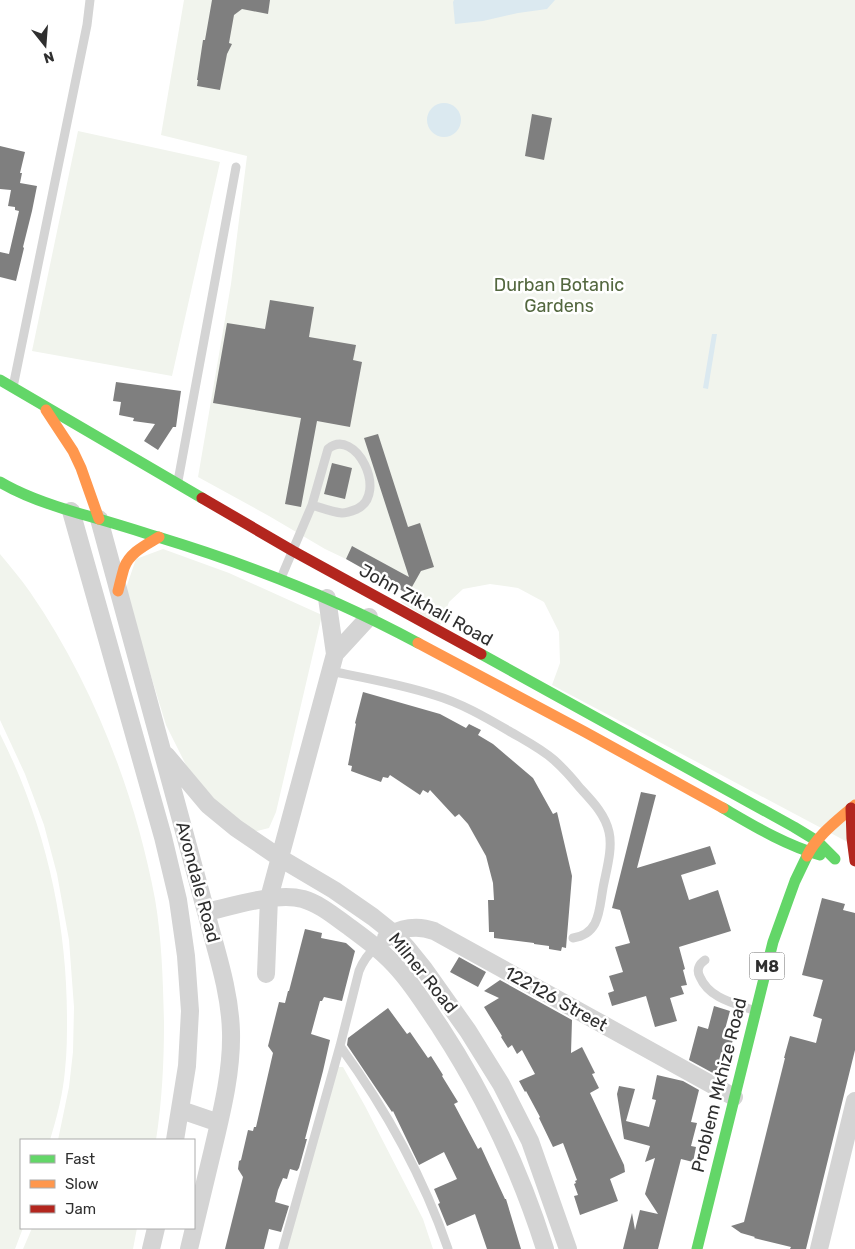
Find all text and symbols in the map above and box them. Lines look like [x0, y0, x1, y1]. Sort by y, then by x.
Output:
north arrow [20, 20, 70, 70]
text: N [41, 47, 56, 67]
park label: Durban Botanic Gardens [494, 274, 624, 317]
street label: John Zikhali Road [355, 559, 497, 651]
street label: Avondale Road [171, 819, 225, 945]
street label: Milner Road [384, 928, 462, 1018]
road number: M8 [750, 952, 784, 979]
street label: 122126 Street [501, 962, 611, 1036]
street label: Problem Mkhize Road [687, 995, 751, 1175]
legend [20, 1139, 195, 1229]
text: Fast [65, 1150, 95, 1168]
text: Slow [65, 1175, 98, 1193]
text: Jam [65, 1200, 96, 1218]

